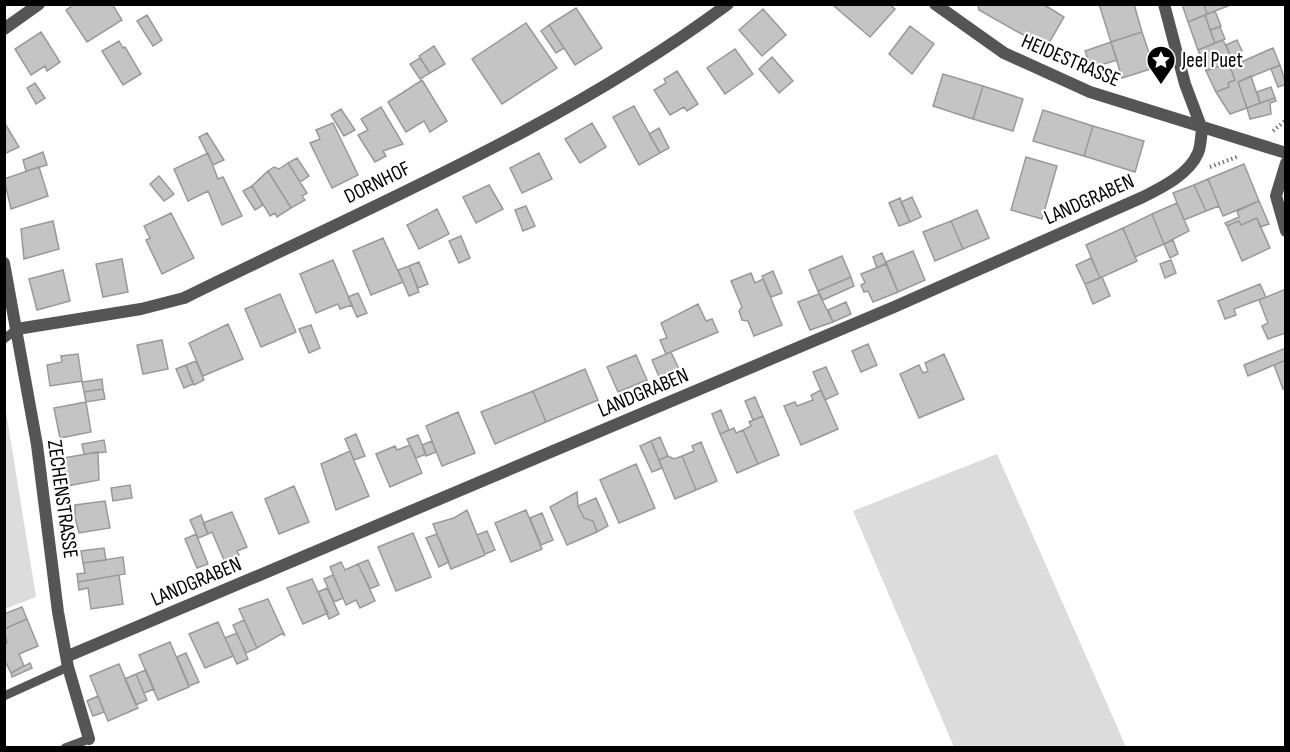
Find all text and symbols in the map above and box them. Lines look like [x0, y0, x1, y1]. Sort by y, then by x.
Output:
street label: HEIDESTRASSE [1018, 28, 1124, 92]
place icon: Jeel Puet [1145, 44, 1177, 86]
place label: Jeel Puet [1181, 48, 1243, 73]
street label: DORNHOF [340, 156, 414, 209]
street label: LANDGRABEN [1040, 169, 1138, 230]
street label: LANDGRABEN [594, 362, 692, 423]
street label: ZECHENSTRASSE [42, 438, 83, 560]
street label: LANDGRABEN [147, 551, 245, 612]

